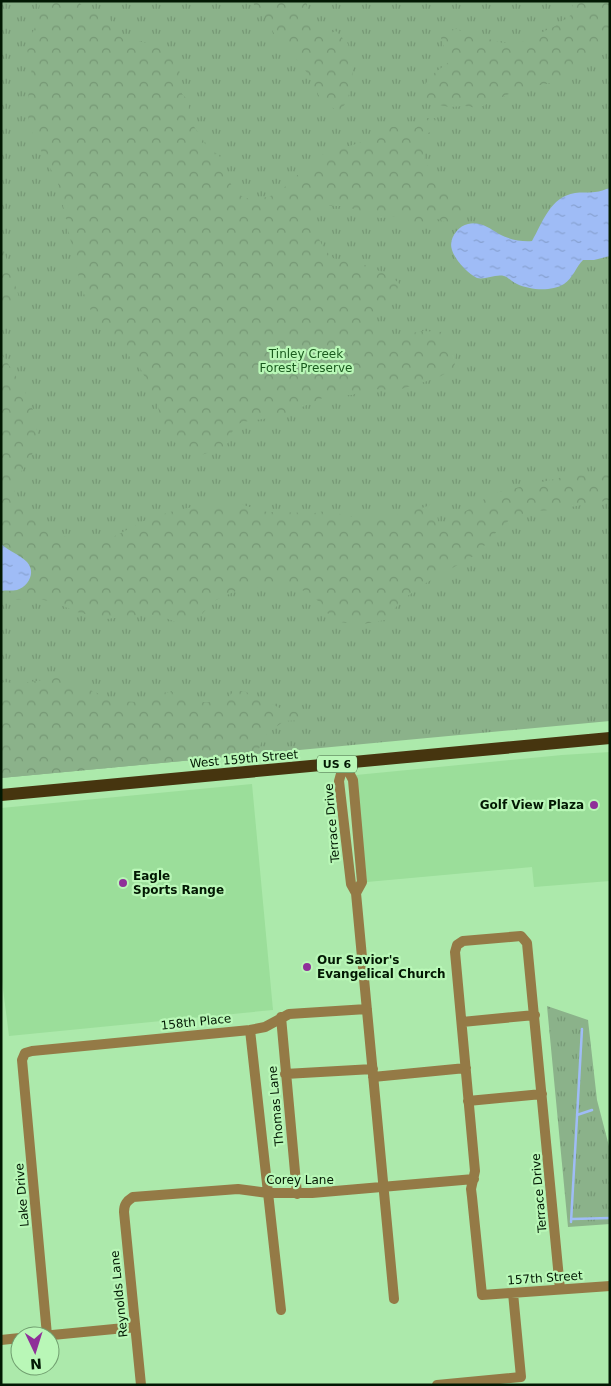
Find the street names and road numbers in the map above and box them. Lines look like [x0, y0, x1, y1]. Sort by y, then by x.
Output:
street label: West 159th Street [189, 747, 299, 771]
road number: US 6 [317, 756, 357, 772]
street label: Terrace Drive [322, 783, 343, 864]
street label: 158th Place [160, 1011, 232, 1033]
street label: Thomas Lane [266, 1065, 287, 1148]
street label: Terrace Drive [529, 1153, 550, 1234]
street label: Lake Drive [12, 1163, 32, 1227]
street label: Corey Lane [266, 1173, 334, 1187]
street label: Reynolds Lane [107, 1250, 131, 1338]
street label: 157th Street [507, 1268, 583, 1288]

